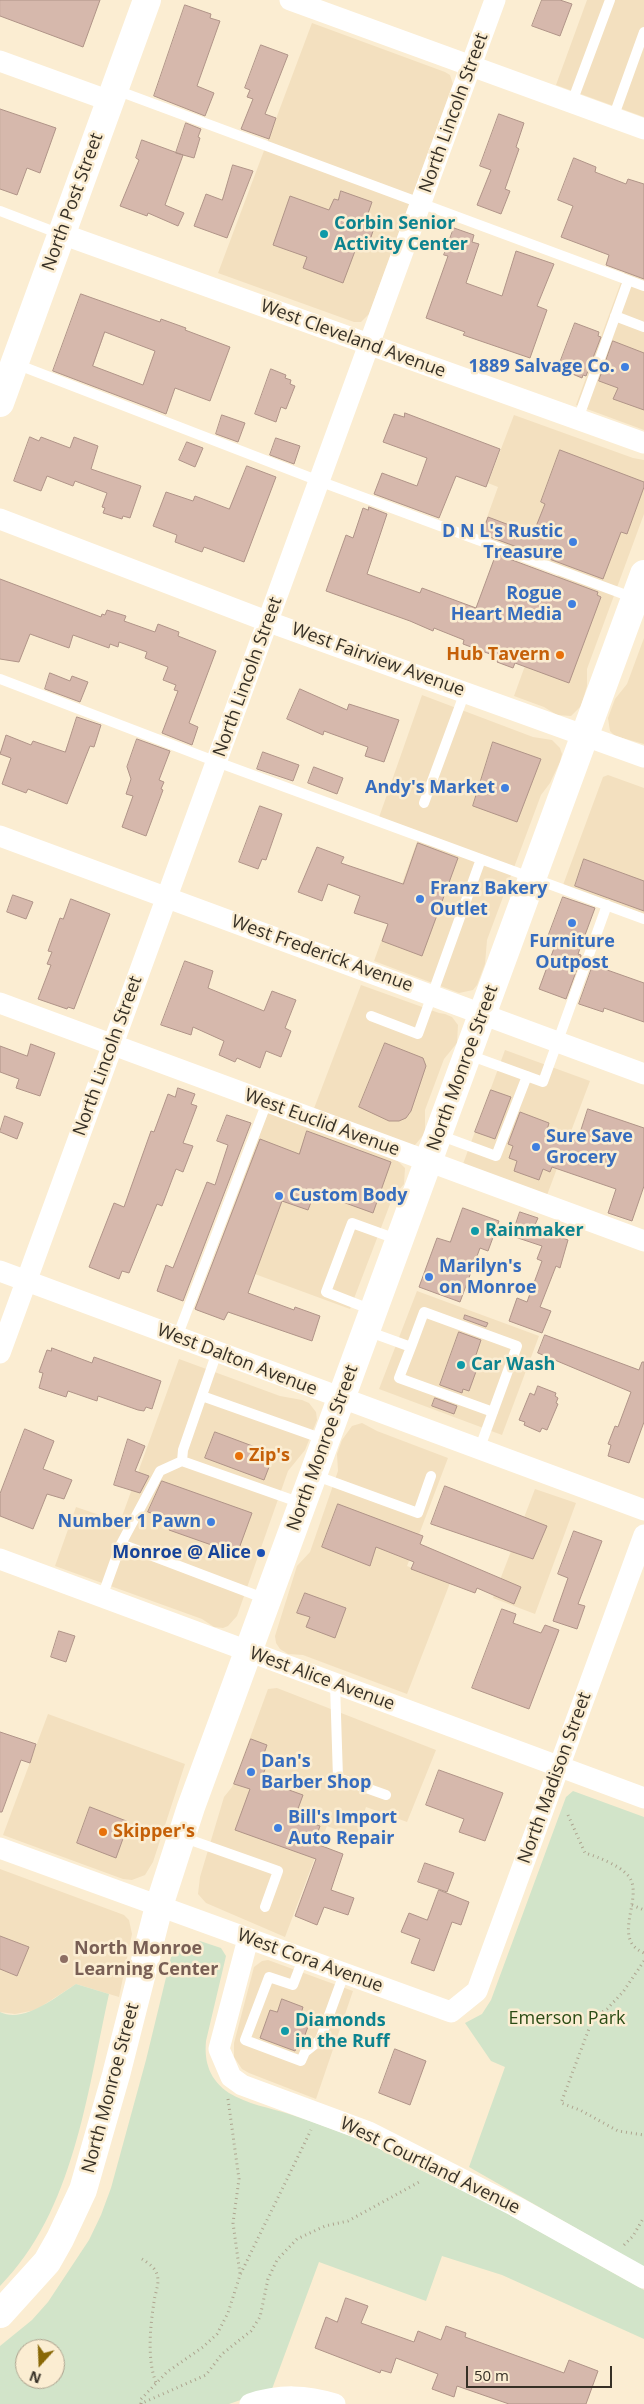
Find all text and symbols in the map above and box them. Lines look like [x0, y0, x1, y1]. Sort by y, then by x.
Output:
street label: North Lincoln Street [415, 30, 493, 196]
street label: North Post Street [38, 130, 108, 274]
place label: Corbin Senior Activity Center [334, 213, 468, 255]
marker: Corbin Senior Activity Center [318, 228, 330, 240]
street label: West Cleveland Avenue [257, 295, 449, 383]
place label: 1889 Salvage Co. [469, 356, 615, 378]
marker: 1889 Salvage Co. [619, 361, 631, 373]
place label: D N L's Rustic Treasure [442, 521, 563, 564]
marker: D N L's Rustic Treasure [567, 536, 579, 548]
place label: Rogue Heart Media [451, 583, 562, 626]
street label: North Lincoln Street [209, 594, 287, 760]
marker: Rogue Heart Media [566, 598, 578, 610]
street label: West Fairview Avenue [289, 619, 467, 701]
place label: Hub Tavern [446, 644, 550, 666]
marker: Hub Tavern [554, 649, 566, 661]
place label: Andy's Market [365, 777, 495, 799]
marker: Andy's Market [499, 782, 511, 794]
place label: Franz Bakery Outlet [430, 878, 547, 921]
marker: Franz Bakery Outlet [414, 893, 426, 905]
street label: West Frederick Avenue [228, 911, 416, 997]
marker: Furniture Outpost [566, 917, 578, 929]
place label: Furniture Outpost [529, 931, 615, 974]
street label: North Lincoln Street [69, 973, 147, 1139]
street label: North Monroe Street [423, 982, 503, 1154]
street label: West Euclid Avenue [241, 1085, 403, 1161]
place label: Sure Save Grocery [546, 1126, 633, 1168]
marker: Sure Save Grocery [530, 1141, 542, 1153]
place label: Custom Body [289, 1185, 407, 1207]
marker: Custom Body [273, 1190, 285, 1202]
place label: Rainmaker [485, 1220, 584, 1242]
marker: Rainmaker [469, 1225, 481, 1237]
place label: Marilyn's on Monroe [439, 1256, 537, 1298]
marker: Marilyn's on Monroe [423, 1271, 435, 1283]
street label: West Dalton Avenue [154, 1320, 320, 1400]
place label: Car Wash [471, 1354, 555, 1376]
marker: Car Wash [455, 1359, 467, 1371]
street label: North Monroe Street [283, 1362, 363, 1534]
place label: Zip's [249, 1445, 290, 1467]
marker: Zip's [233, 1450, 245, 1462]
place label: Number 1 Pawn [58, 1511, 201, 1533]
marker: Number 1 Pawn [205, 1516, 217, 1528]
place label: Monroe @ Alice [112, 1542, 251, 1564]
marker: Monroe @ Alice [255, 1547, 267, 1559]
street label: West Alice Avenue [246, 1643, 398, 1715]
street label: North Madison Street [514, 1689, 596, 1867]
place label: Dan's Barber Shop [261, 1751, 371, 1794]
marker: Dan's Barber Shop [245, 1766, 257, 1778]
place label: Bill's Import Auto Repair [288, 1807, 397, 1850]
place label: Skipper's [113, 1821, 195, 1843]
marker: Bill's Import Auto Repair [272, 1822, 284, 1834]
marker: Skipper's [97, 1826, 109, 1838]
street label: West Cora Avenue [234, 1925, 386, 1997]
place label: North Monroe Learning Center [74, 1938, 218, 1980]
marker: North Monroe Learning Center [58, 1953, 70, 1965]
street label: North Monroe Street [78, 2001, 144, 2175]
park label: Emerson Park [509, 2008, 625, 2030]
place label: Diamonds in the Ruff [295, 2010, 390, 2052]
marker: Diamonds in the Ruff [279, 2025, 291, 2037]
street label: West Courtland Avenue [337, 2113, 523, 2219]
north arrow [15, 2339, 65, 2389]
scale bar [469, 2356, 615, 2388]
text: 50 m [474, 2365, 509, 2385]
text: N [26, 2367, 44, 2389]

